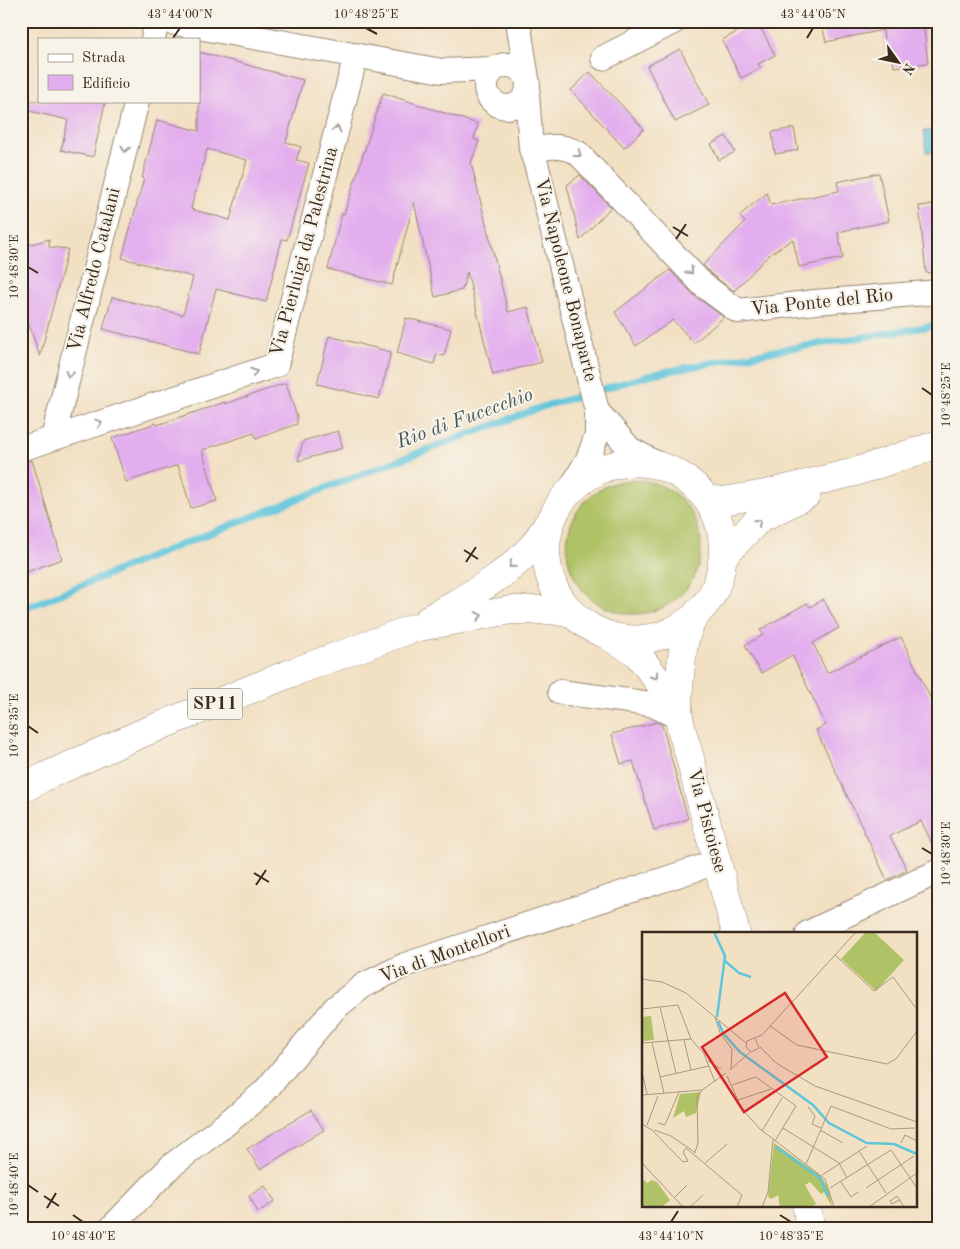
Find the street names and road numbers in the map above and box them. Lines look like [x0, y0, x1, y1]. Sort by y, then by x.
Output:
street label: Via Pierluigi da Palestrina [268, 144, 342, 359]
street label: Via Napoleone Bonaparte [530, 176, 600, 384]
street label: Via Alfredo Catalani [65, 186, 125, 354]
street label: Via Ponte del Rio [750, 286, 894, 320]
road number: SP11 [188, 689, 242, 720]
street label: Via Pistoiese [683, 767, 729, 875]
street label: Via di Montellori [377, 923, 513, 987]

